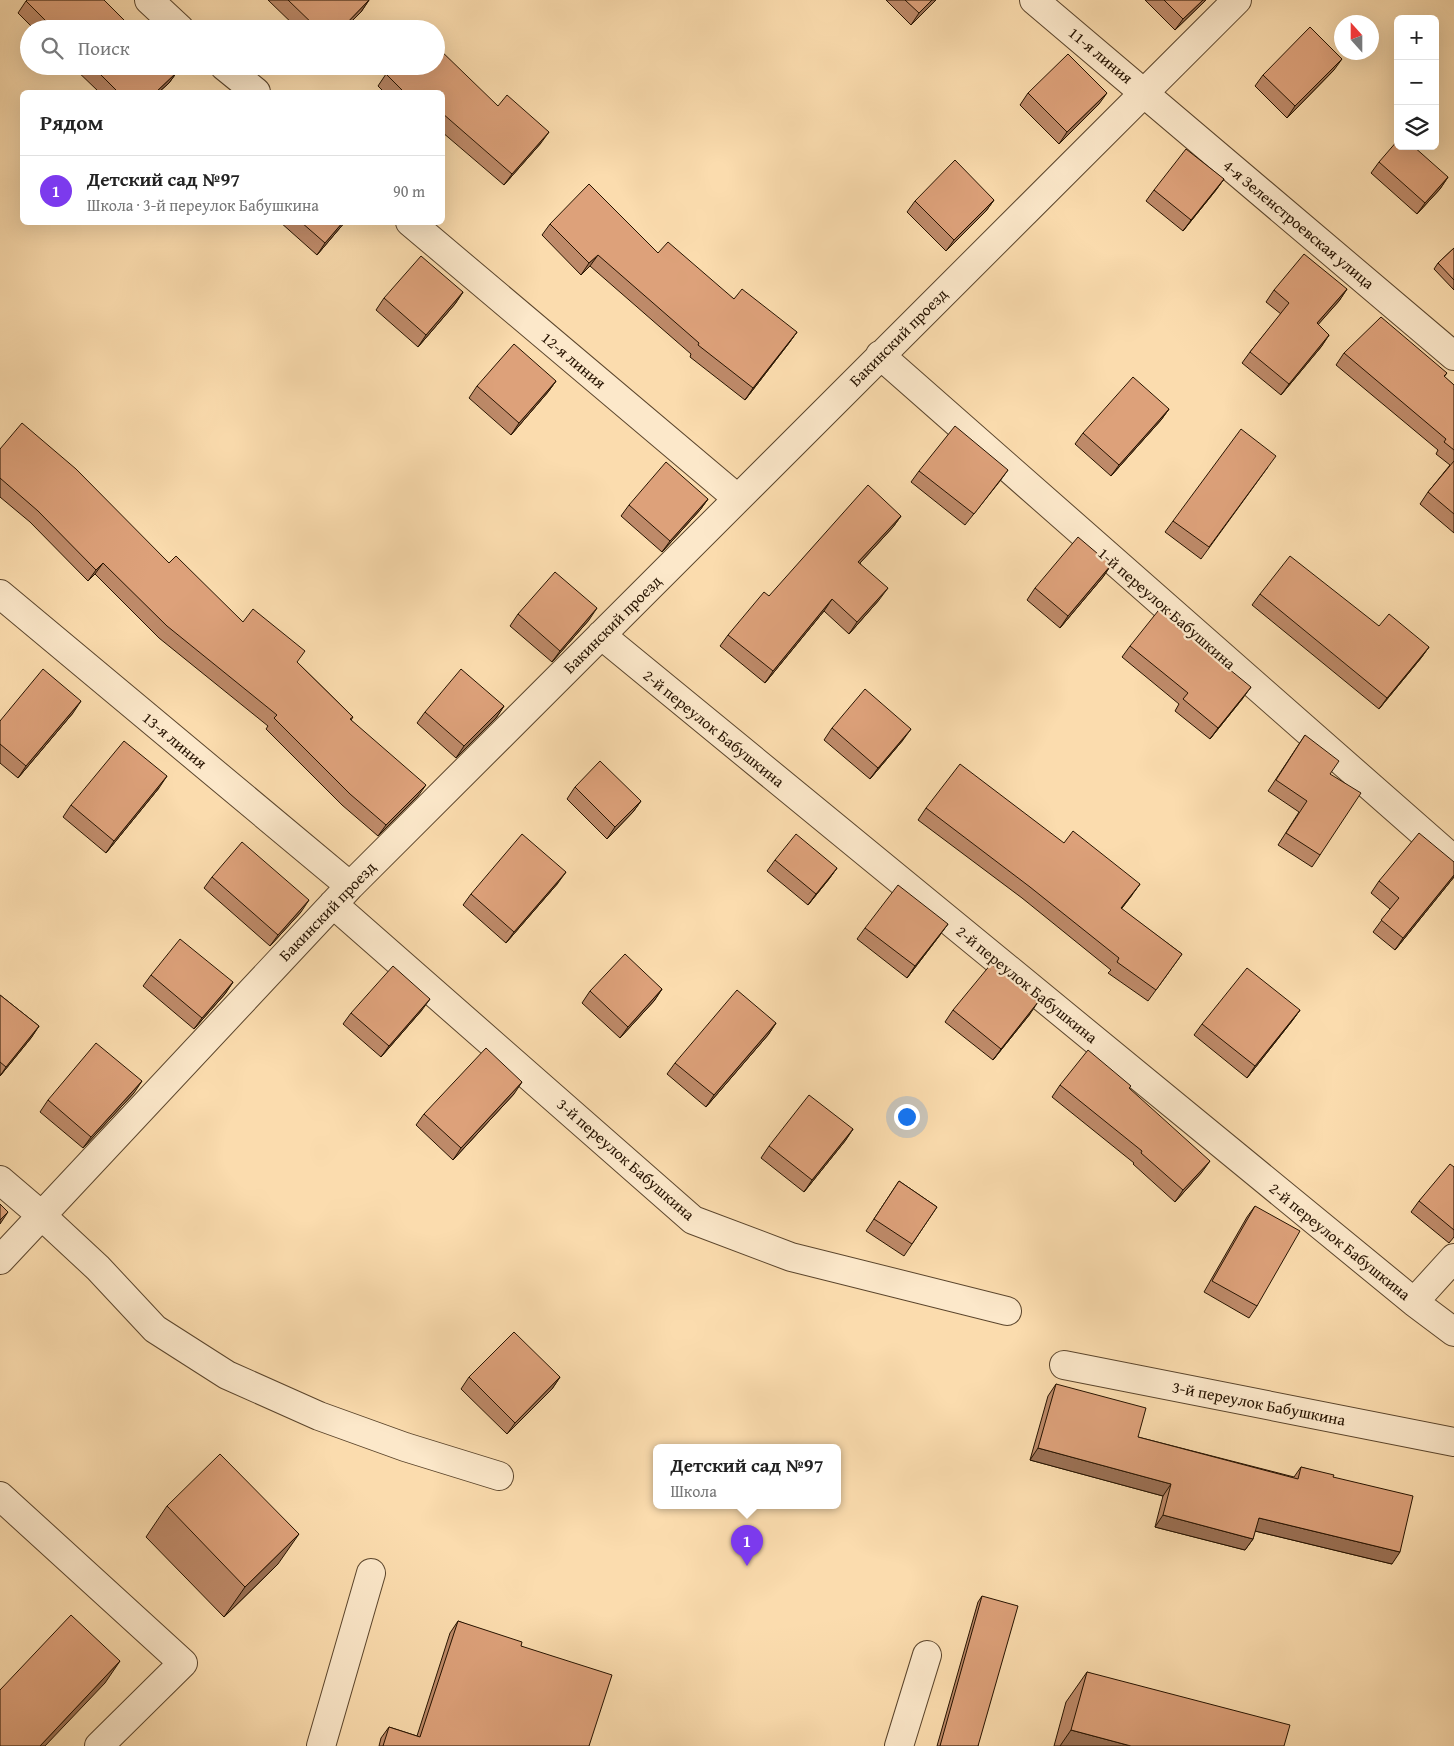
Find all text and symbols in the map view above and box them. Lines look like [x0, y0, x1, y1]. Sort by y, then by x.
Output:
north arrow [1334, 15, 1379, 60]
map controls [1394, 15, 1439, 150]
button: + [1394, 15, 1439, 60]
search box [20, 20, 445, 75]
street label: 11-я линия [1064, 21, 1138, 89]
icon: search [38, 34, 66, 62]
text: Поиск [78, 34, 130, 62]
button: − [1394, 60, 1439, 105]
button: layers [1394, 105, 1439, 150]
text: Рядом [40, 107, 103, 138]
street label: 4-я Зеленстроевская улица [1218, 153, 1380, 295]
text: Детский сад №97 [87, 165, 240, 193]
text: 1 [52, 179, 60, 203]
text: 90 m [393, 179, 425, 203]
text: Школа · 3-й переулок Бабушкина [87, 193, 319, 217]
street label: Бакинский проезд [843, 282, 953, 392]
street label: 12-я линия [537, 326, 611, 394]
street label: 1-й переулок Бабушкина [1093, 541, 1242, 675]
street label: Бакинский проезд [557, 569, 667, 679]
street label: 2-й переулок Бабушкина [638, 663, 790, 793]
street label: 13-я линия [138, 706, 212, 774]
street label: Бакинский проезд [273, 855, 381, 966]
street label: 2-й переулок Бабушкина [951, 919, 1103, 1049]
street label: 3-й переулок Бабушкина [552, 1092, 701, 1226]
your location [894, 1104, 920, 1130]
street label: 2-й переулок Бабушкина [1264, 1176, 1416, 1306]
street label: 3-й переулок Бабушкина [1170, 1374, 1348, 1432]
popup [653, 1444, 841, 1509]
text: Детский сад №97 [670, 1451, 824, 1479]
text: Школа [670, 1479, 717, 1503]
pin: 1 [731, 1525, 763, 1566]

